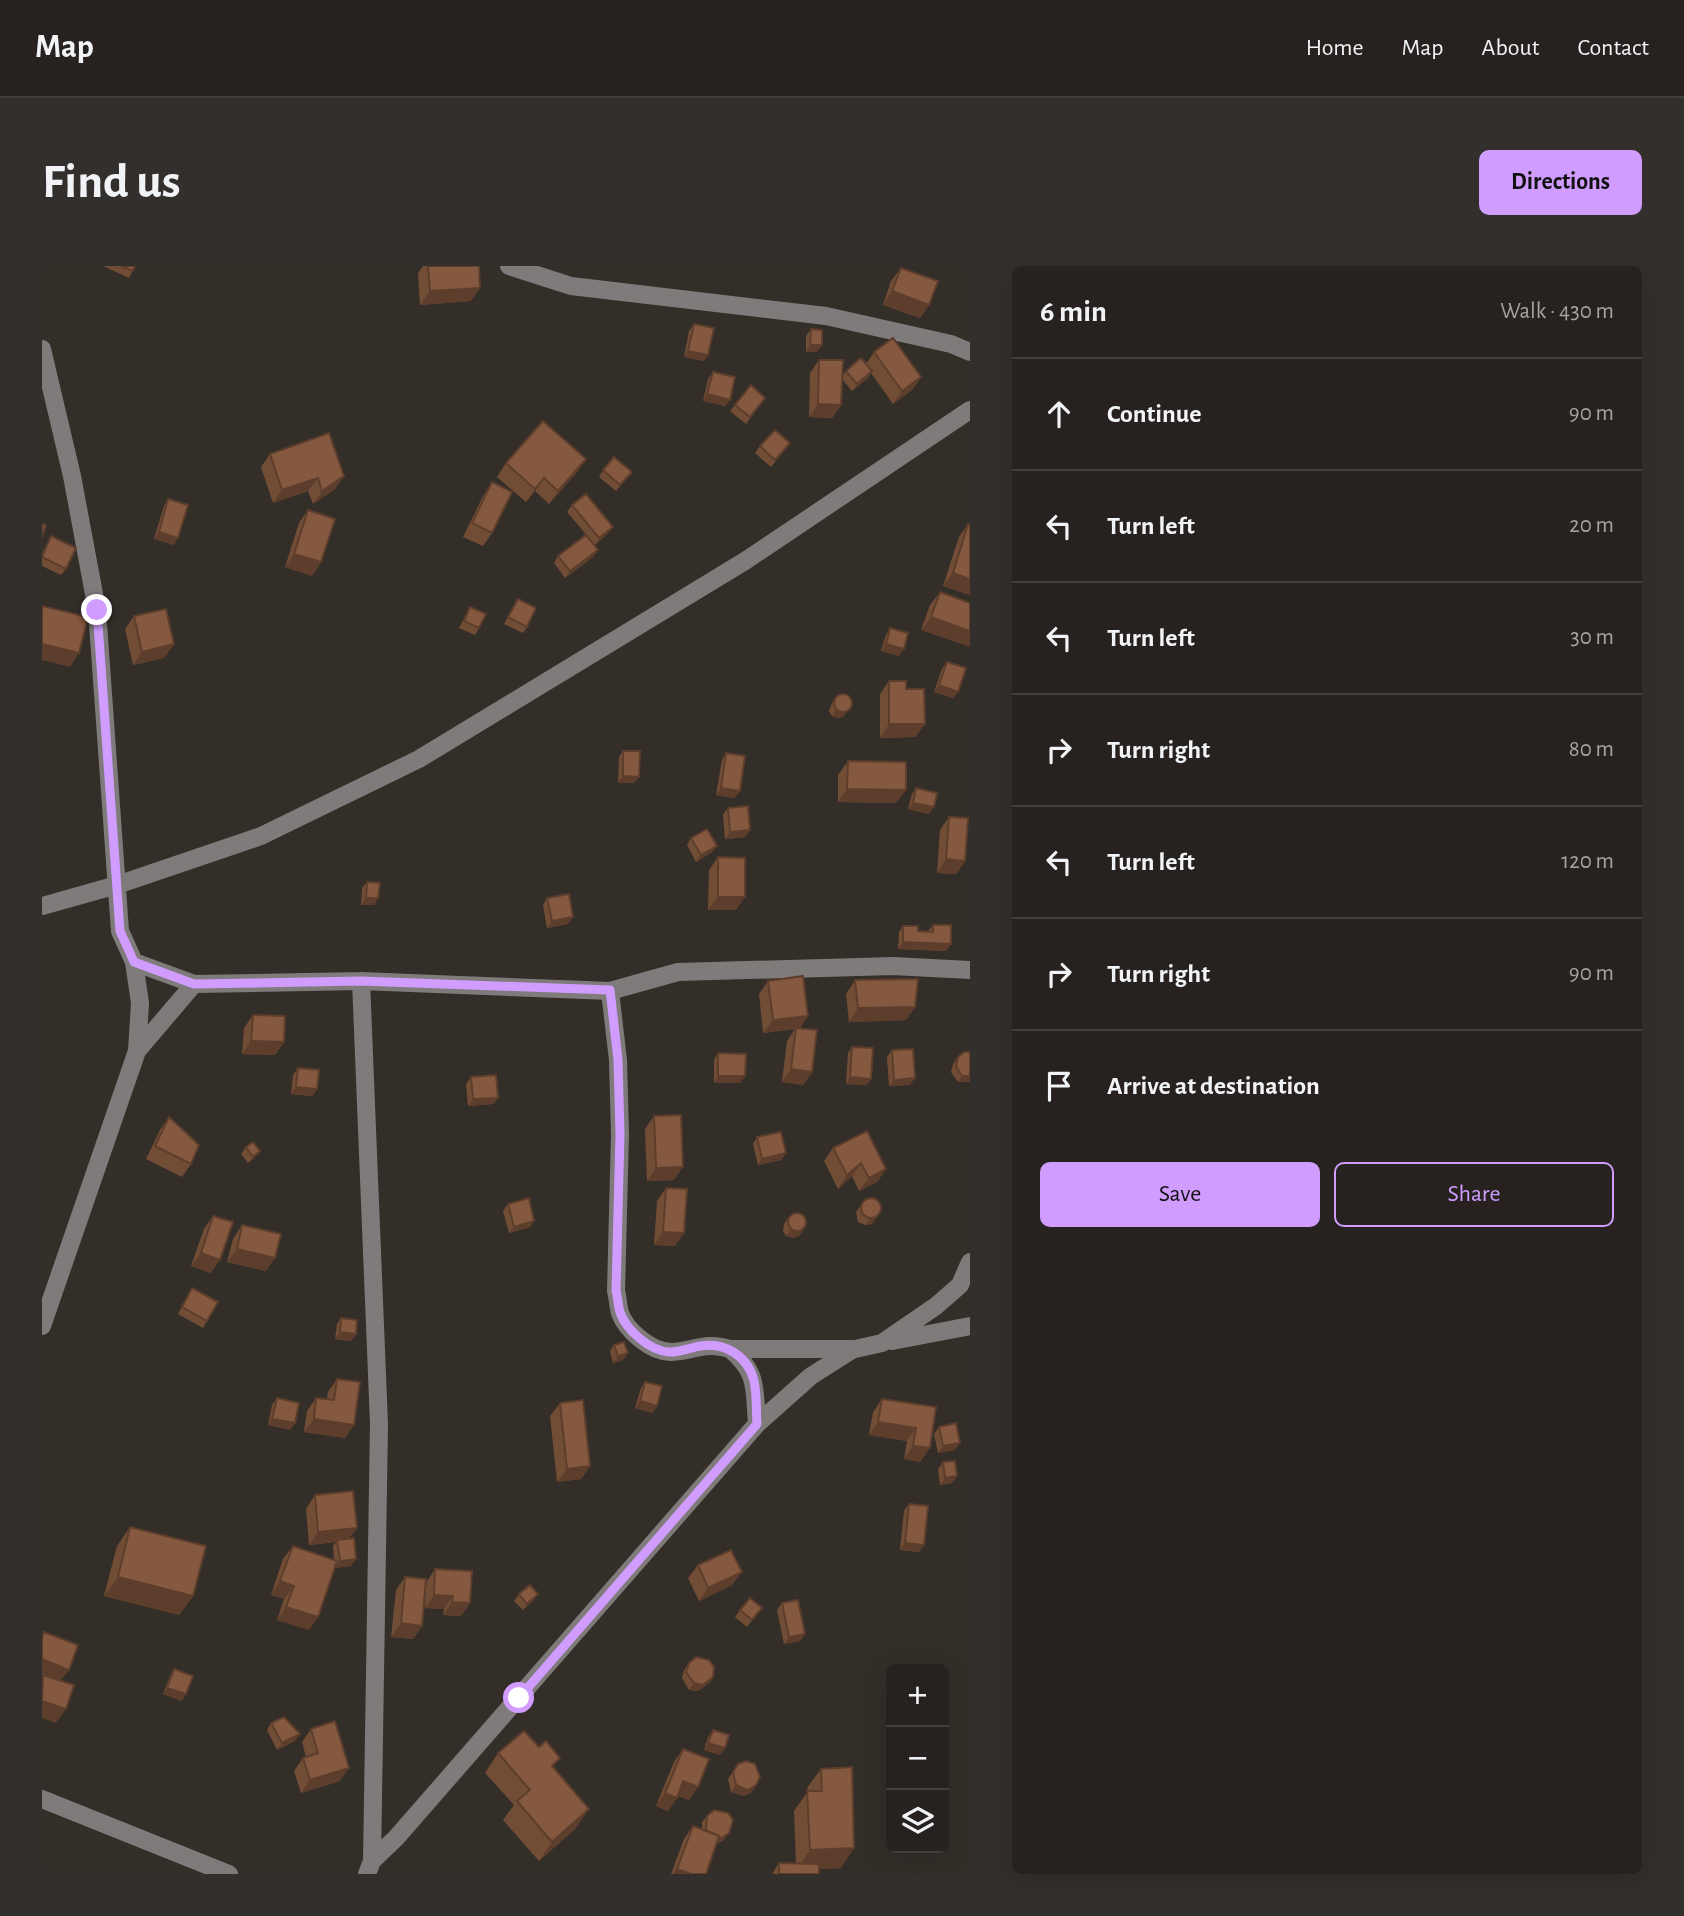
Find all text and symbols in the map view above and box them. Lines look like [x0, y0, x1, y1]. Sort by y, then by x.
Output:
text: Map [35, 31, 94, 64]
text: Home [1306, 36, 1364, 60]
text: Map [1402, 36, 1444, 60]
text: About [1482, 36, 1539, 60]
text: Contact [1577, 36, 1649, 60]
button: Directions [1479, 150, 1642, 215]
text: Find us [42, 158, 181, 207]
text: 6 min [1040, 297, 1107, 327]
text: Walk · 430 m [1500, 300, 1614, 323]
icon: ahead [1040, 395, 1078, 433]
text: Continue [1107, 401, 1202, 427]
text: 90 m [1569, 402, 1614, 425]
icon: left [1040, 507, 1078, 545]
text: Turn left [1107, 513, 1195, 539]
text: 20 m [1569, 514, 1614, 537]
route end [81, 594, 112, 625]
icon: left [1040, 619, 1078, 657]
text: Turn left [1107, 625, 1195, 651]
text: 30 m [1570, 626, 1614, 649]
icon: right [1040, 731, 1078, 769]
text: Turn right [1107, 737, 1210, 763]
text: 80 m [1569, 738, 1614, 761]
icon: left [1040, 843, 1078, 881]
text: Turn left [1107, 849, 1195, 875]
text: 120 m [1561, 850, 1614, 873]
icon: right [1040, 955, 1078, 993]
text: Turn right [1107, 961, 1210, 987]
text: 90 m [1569, 962, 1614, 985]
icon: arrive [1040, 1067, 1078, 1105]
text: Arrive at destination [1107, 1073, 1320, 1099]
button: Save [1040, 1162, 1320, 1227]
button: Share [1334, 1162, 1614, 1227]
map controls [886, 1664, 949, 1853]
button: + [886, 1664, 949, 1727]
route start [503, 1682, 534, 1713]
button: − [886, 1727, 949, 1790]
button: layers [886, 1790, 949, 1853]

